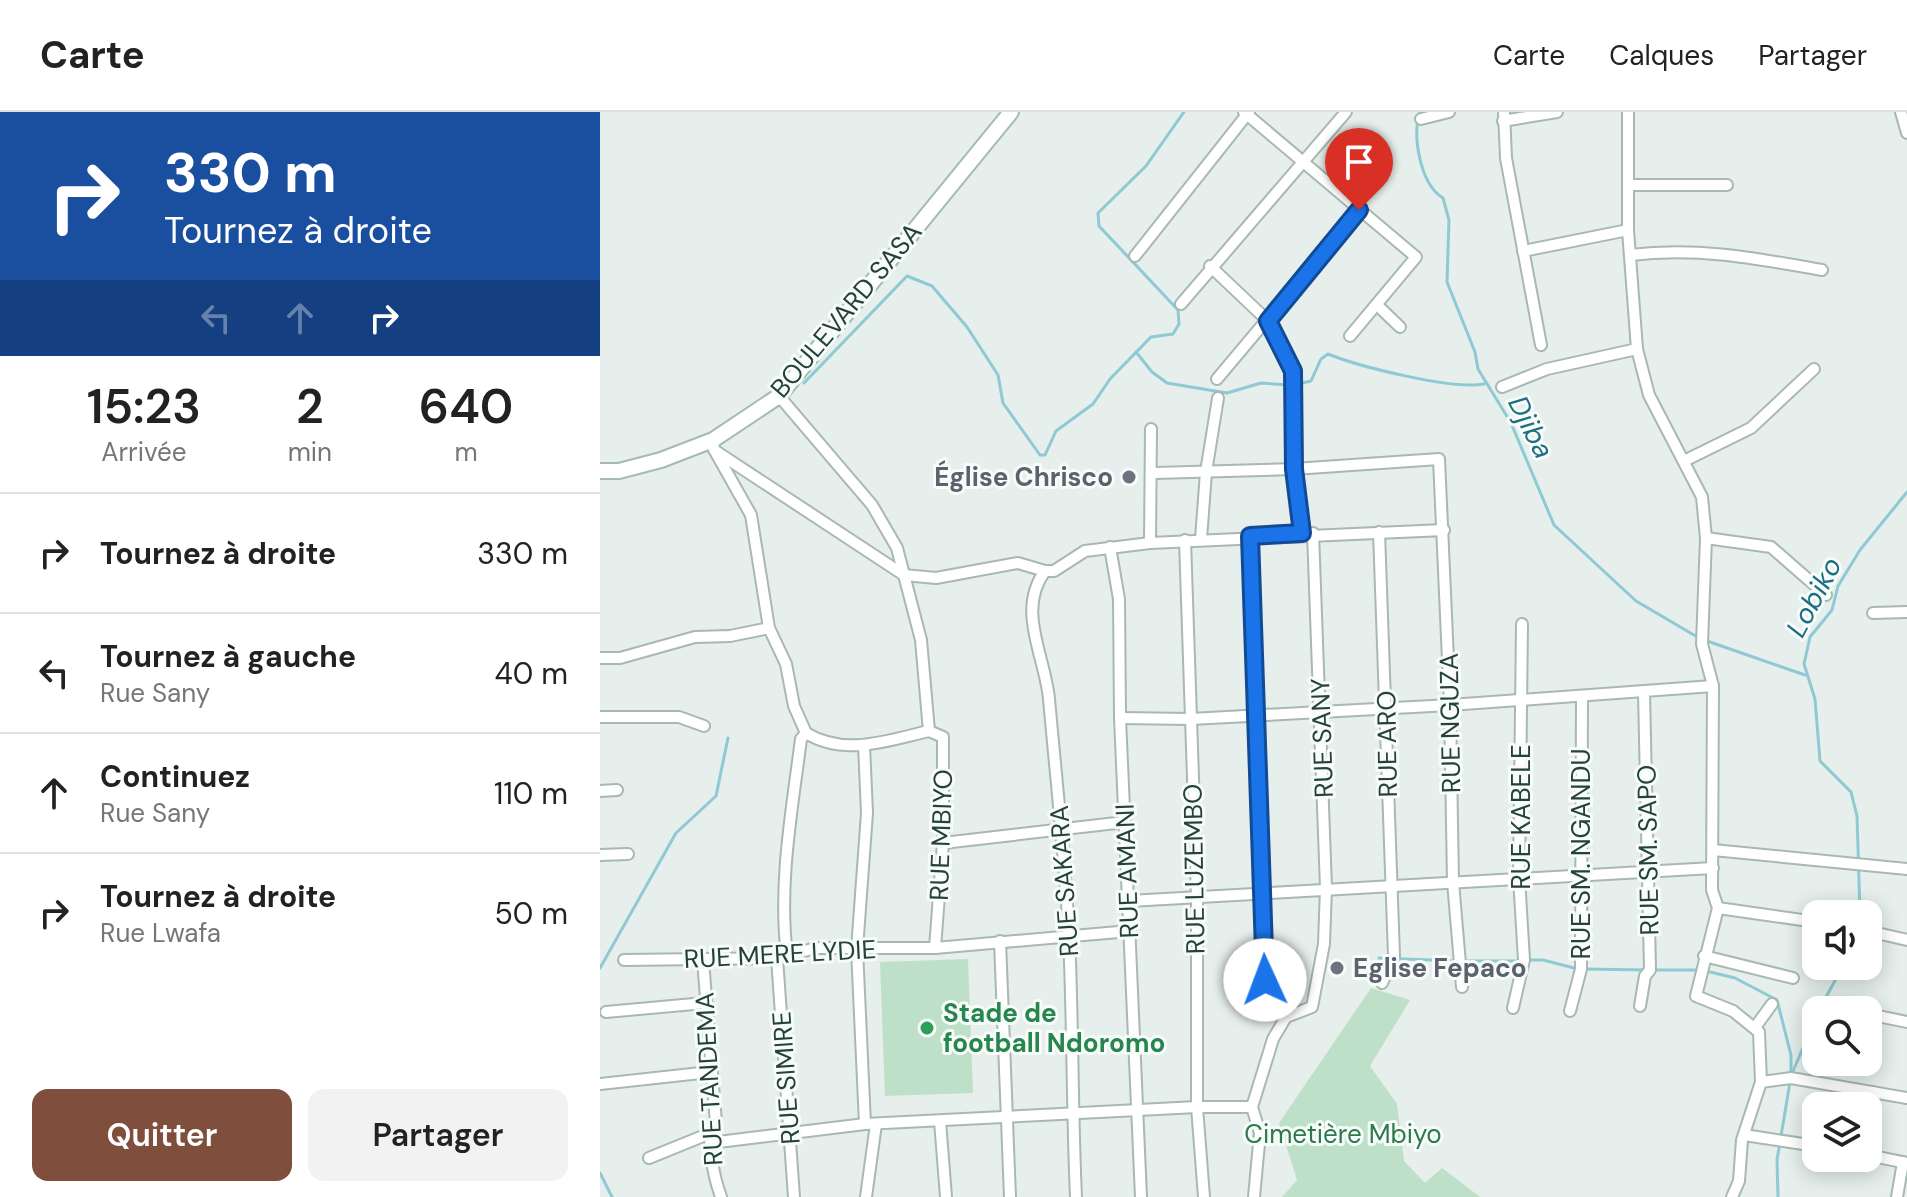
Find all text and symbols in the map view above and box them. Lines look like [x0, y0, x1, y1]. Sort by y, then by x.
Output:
text: Carte [40, 30, 145, 80]
text: Carte [1493, 37, 1565, 74]
text: Calques [1609, 37, 1714, 74]
text: Partager [1758, 37, 1867, 74]
pin [1325, 128, 1393, 210]
text: 330 m [164, 136, 337, 209]
icon: arrive [1337, 140, 1381, 184]
icon: right [32, 144, 136, 248]
text: Tournez à droite [164, 207, 432, 254]
street label: BOULEVARD SASA [763, 215, 929, 405]
icon: left [194, 296, 238, 340]
icon: ahead [278, 296, 322, 340]
icon: right [362, 296, 406, 340]
text: 15:23 [87, 375, 201, 438]
text: 2 [296, 375, 324, 438]
text: 640 [419, 375, 513, 438]
water label: Djiba [1500, 389, 1562, 465]
text: Arrivée [101, 435, 187, 469]
text: min [288, 435, 332, 469]
text: m [454, 435, 478, 469]
place label: Église Chrisco [934, 460, 1113, 494]
marker: Église Chrisco [1120, 468, 1138, 486]
icon: right [32, 531, 76, 575]
text: Tournez à droite [100, 534, 336, 573]
text: 330 m [477, 534, 568, 573]
water label: Lobiko [1778, 551, 1850, 643]
text: Tournez à gauche [100, 637, 356, 676]
icon: left [32, 651, 76, 695]
street label: RUE NGUZA [1432, 653, 1468, 793]
text: 40 m [495, 654, 568, 693]
text: Rue Sany [100, 676, 210, 710]
street label: RUE SANY [1303, 678, 1341, 798]
street label: RUE ARO [1369, 690, 1405, 798]
street label: RUE KABELE [1504, 744, 1538, 890]
street label: RUE SM. NGANDU [1564, 749, 1598, 959]
text: Continuez [100, 757, 250, 796]
street label: RUE SM. SAPO [1630, 764, 1666, 936]
street label: RUE MBIYO [922, 769, 960, 901]
icon: ahead [32, 771, 76, 815]
text: 110 m [494, 774, 568, 813]
street label: RUE LUZEMBO [1176, 783, 1212, 955]
text: Rue Sany [100, 796, 210, 830]
street label: RUE AMANI [1108, 803, 1146, 939]
street label: RUE SAKARA [1042, 804, 1086, 958]
text: Tournez à droite [100, 877, 336, 916]
icon: right [32, 891, 76, 935]
text: 50 m [494, 894, 568, 933]
map controls [1802, 900, 1882, 1172]
button: sound [1802, 900, 1882, 980]
text: Rue Lwafa [100, 916, 221, 950]
street label: RUE MERE LYDIE [683, 932, 877, 976]
position arrow [1223, 938, 1307, 1022]
place label: Eglise Fepaco [1353, 951, 1527, 985]
marker: Eglise Fepaco [1328, 959, 1346, 977]
street label: RUE TANDEMA [687, 991, 731, 1167]
place label: Stade de football Ndoromo [943, 996, 1165, 1060]
button: search [1802, 996, 1882, 1076]
street label: RUE SIMIRE [764, 1010, 808, 1146]
marker: Stade de football Ndoromo [918, 1019, 936, 1037]
button: Quitter [32, 1089, 292, 1181]
button: Partager [308, 1089, 568, 1181]
button: layers [1802, 1092, 1882, 1172]
park label: Cimetière Mbiyo [1244, 1117, 1442, 1151]

